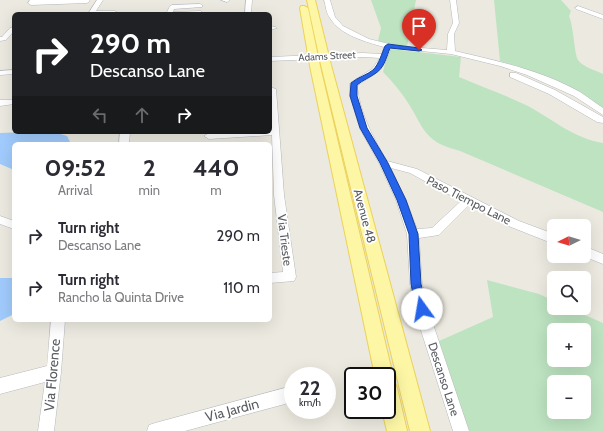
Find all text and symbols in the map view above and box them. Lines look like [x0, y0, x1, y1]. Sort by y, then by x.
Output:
pin [402, 9, 436, 50]
icon: arrive [408, 15, 430, 37]
text: 290 m [90, 26, 171, 60]
icon: right [24, 28, 76, 80]
street label: Adams Street [298, 48, 357, 64]
text: Descanso Lane [90, 60, 205, 82]
icon: left [89, 104, 111, 126]
icon: ahead [131, 104, 153, 126]
icon: right [173, 104, 195, 126]
text: 09:52 [45, 153, 106, 182]
text: 2 [143, 153, 156, 182]
text: 440 [193, 153, 239, 182]
street label: Paso Tiempo Lane [424, 172, 514, 228]
text: Arrival [58, 182, 93, 198]
text: min [139, 182, 160, 198]
text: m [210, 182, 222, 198]
street label: Avenue 48 [351, 188, 379, 244]
street label: Via Trieste [274, 213, 296, 267]
text: Turn right [58, 219, 119, 237]
north arrow [547, 219, 591, 263]
map controls [547, 219, 591, 419]
icon: right [24, 225, 46, 247]
text: 290 m [217, 227, 260, 245]
text: Descanso Lane [58, 237, 141, 253]
text: Turn right [58, 271, 119, 289]
button: search [547, 271, 591, 315]
icon: right [24, 277, 46, 299]
text: 110 m [223, 279, 260, 297]
position arrow [401, 288, 443, 330]
text: Rancho la Quinta Drive [58, 289, 184, 305]
button: + [547, 323, 591, 367]
street label: Via Florence [40, 338, 64, 412]
street label: Descanso Lane [425, 340, 463, 418]
speed limit sign: 30 [344, 367, 396, 419]
button: − [547, 375, 591, 419]
text: 22 [299, 376, 321, 400]
street label: Via Jardin [203, 394, 261, 426]
text: km/h [299, 396, 321, 409]

